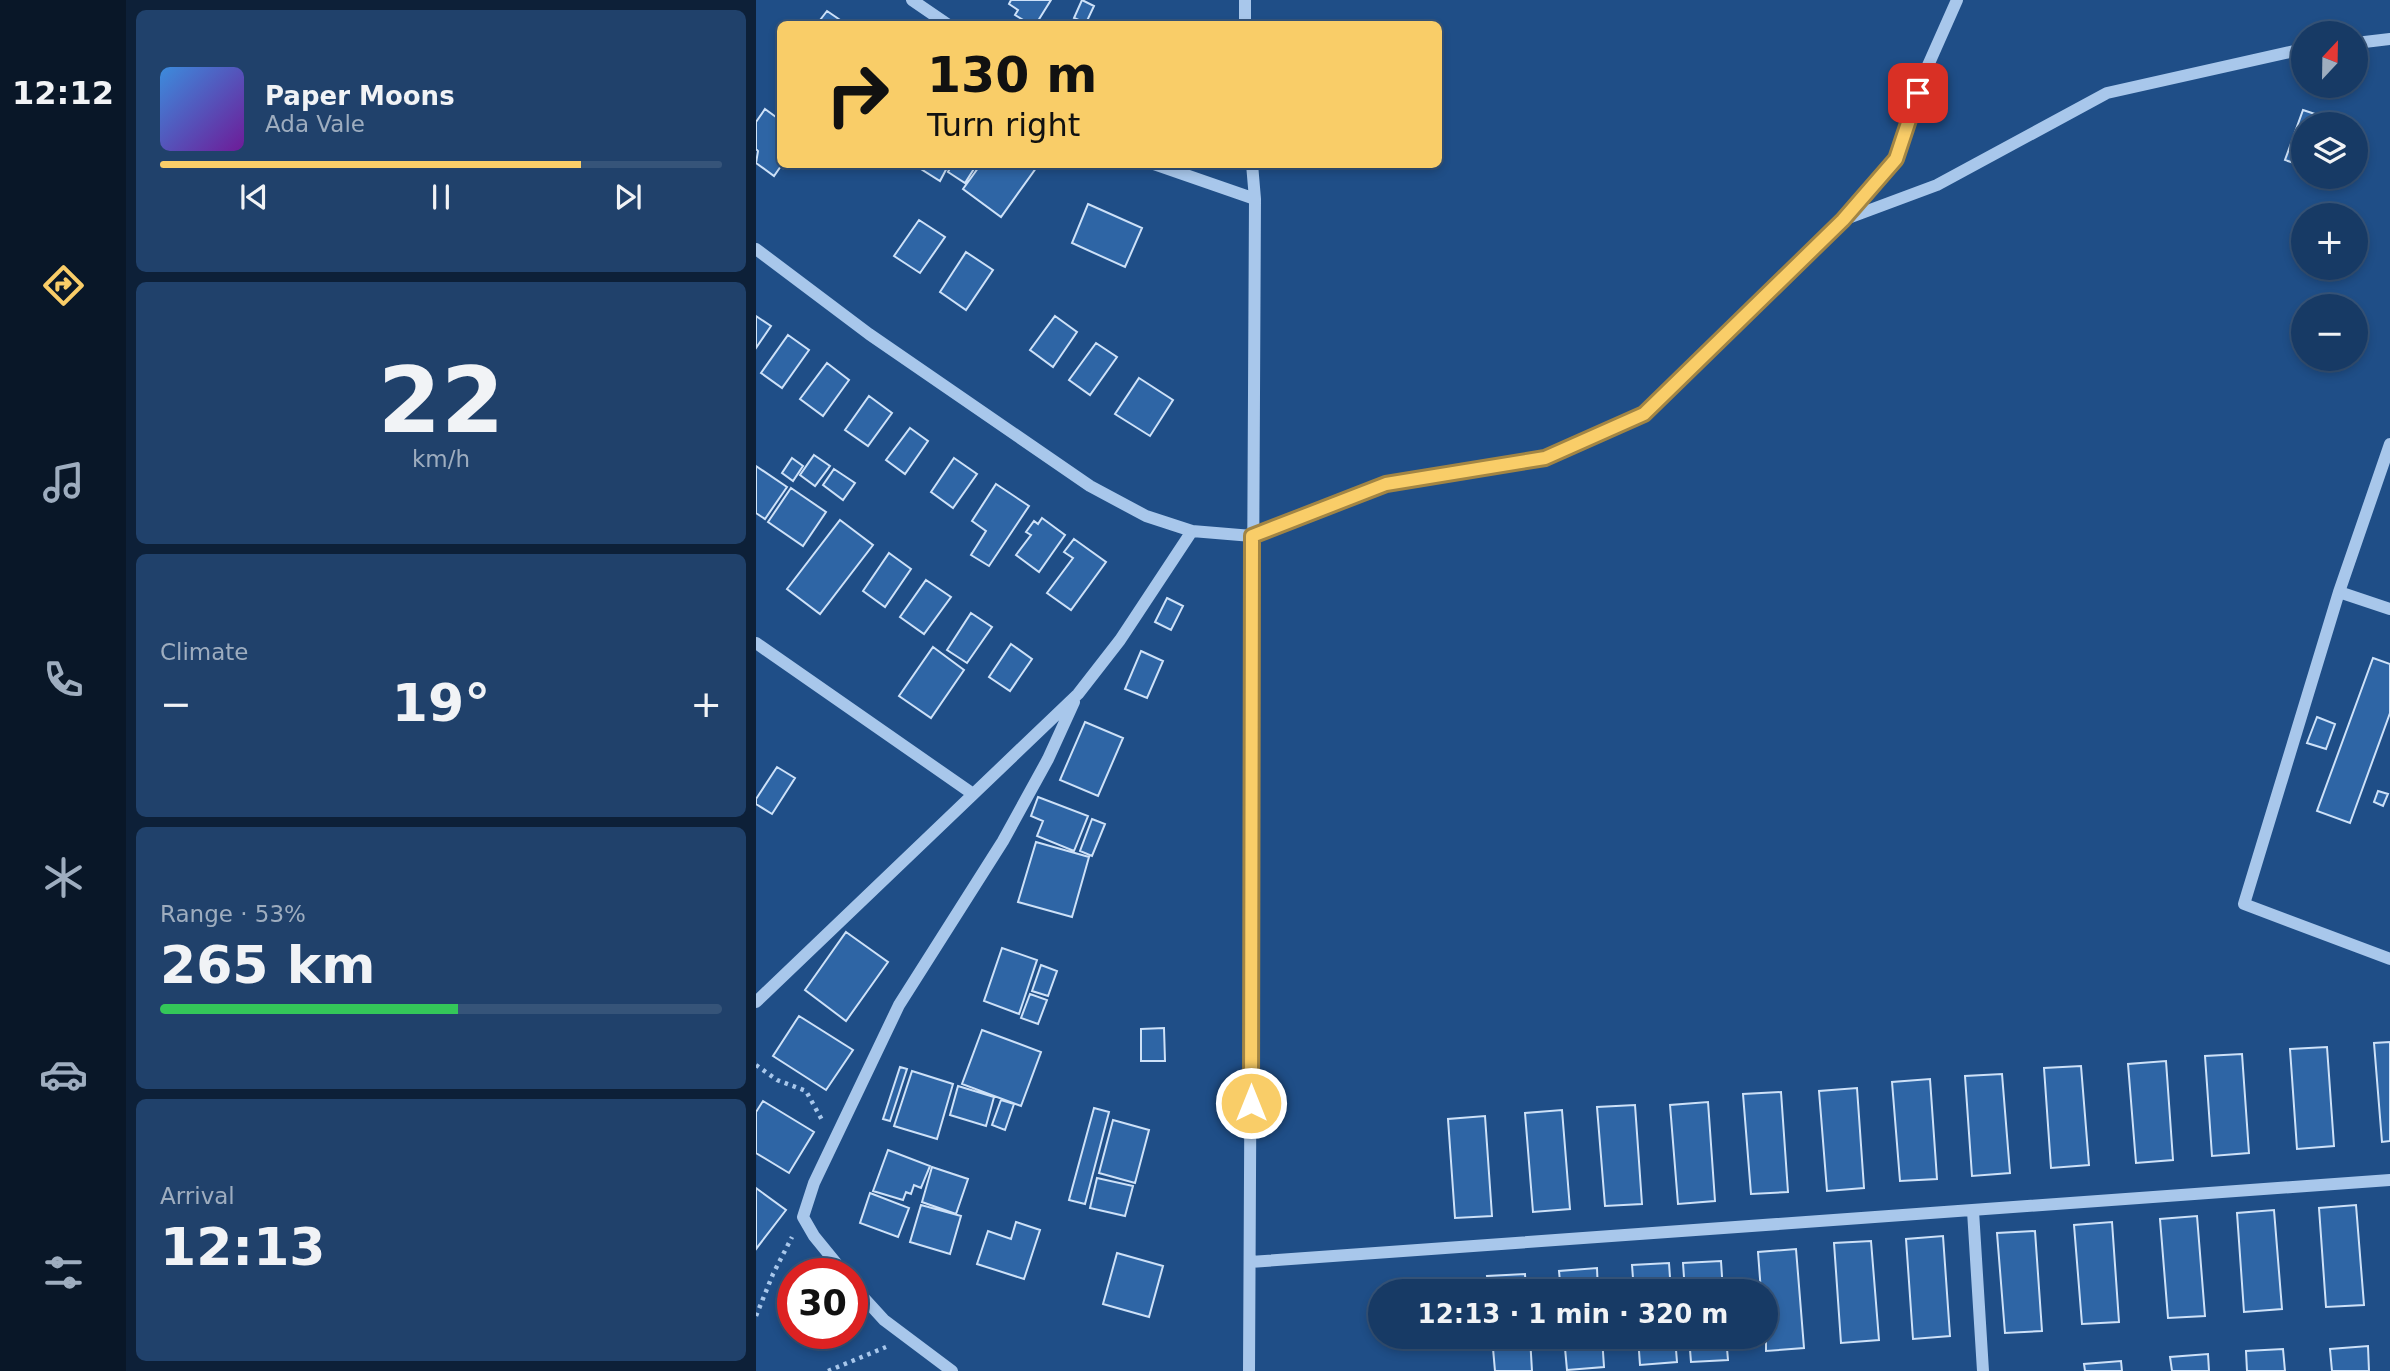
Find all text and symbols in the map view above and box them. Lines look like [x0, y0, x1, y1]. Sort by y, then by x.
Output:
north arrow [2291, 21, 2368, 98]
map controls [2291, 21, 2368, 371]
text: 130 m [927, 47, 1097, 104]
icon: right [812, 49, 903, 140]
pin [1888, 63, 1948, 123]
text: 12:12 [12, 74, 114, 112]
icon: arrive [1899, 74, 1937, 112]
text: Paper Moons [265, 81, 455, 111]
text: Turn right [927, 106, 1080, 144]
text: Ada Vale [265, 111, 365, 137]
button: layers [2291, 112, 2368, 189]
icon: previous [235, 178, 273, 216]
icon: pause [422, 178, 460, 216]
icon: next [609, 178, 647, 216]
button: + [2291, 203, 2368, 280]
icon: directions [39, 261, 88, 310]
button: − [2291, 294, 2368, 371]
text: 22 [378, 348, 504, 453]
text: km/h [412, 446, 470, 472]
icon: music [39, 458, 88, 507]
text: Climate [160, 639, 249, 665]
icon: phone [39, 655, 88, 704]
text: 19° [392, 673, 490, 733]
text: − [160, 682, 192, 726]
text: + [690, 682, 722, 726]
icon: climate [39, 853, 88, 902]
text: Range · 53% [160, 901, 306, 927]
text: 265 km [160, 935, 375, 995]
icon: car [39, 1050, 88, 1099]
position arrow [1214, 1066, 1288, 1140]
text: Arrival [160, 1183, 235, 1209]
text: 12:13 [160, 1217, 326, 1277]
icon: filters [39, 1248, 88, 1297]
speed limit sign: 30 [777, 1258, 868, 1349]
text: 12:13 · 1 min · 320 m [1418, 1299, 1728, 1329]

